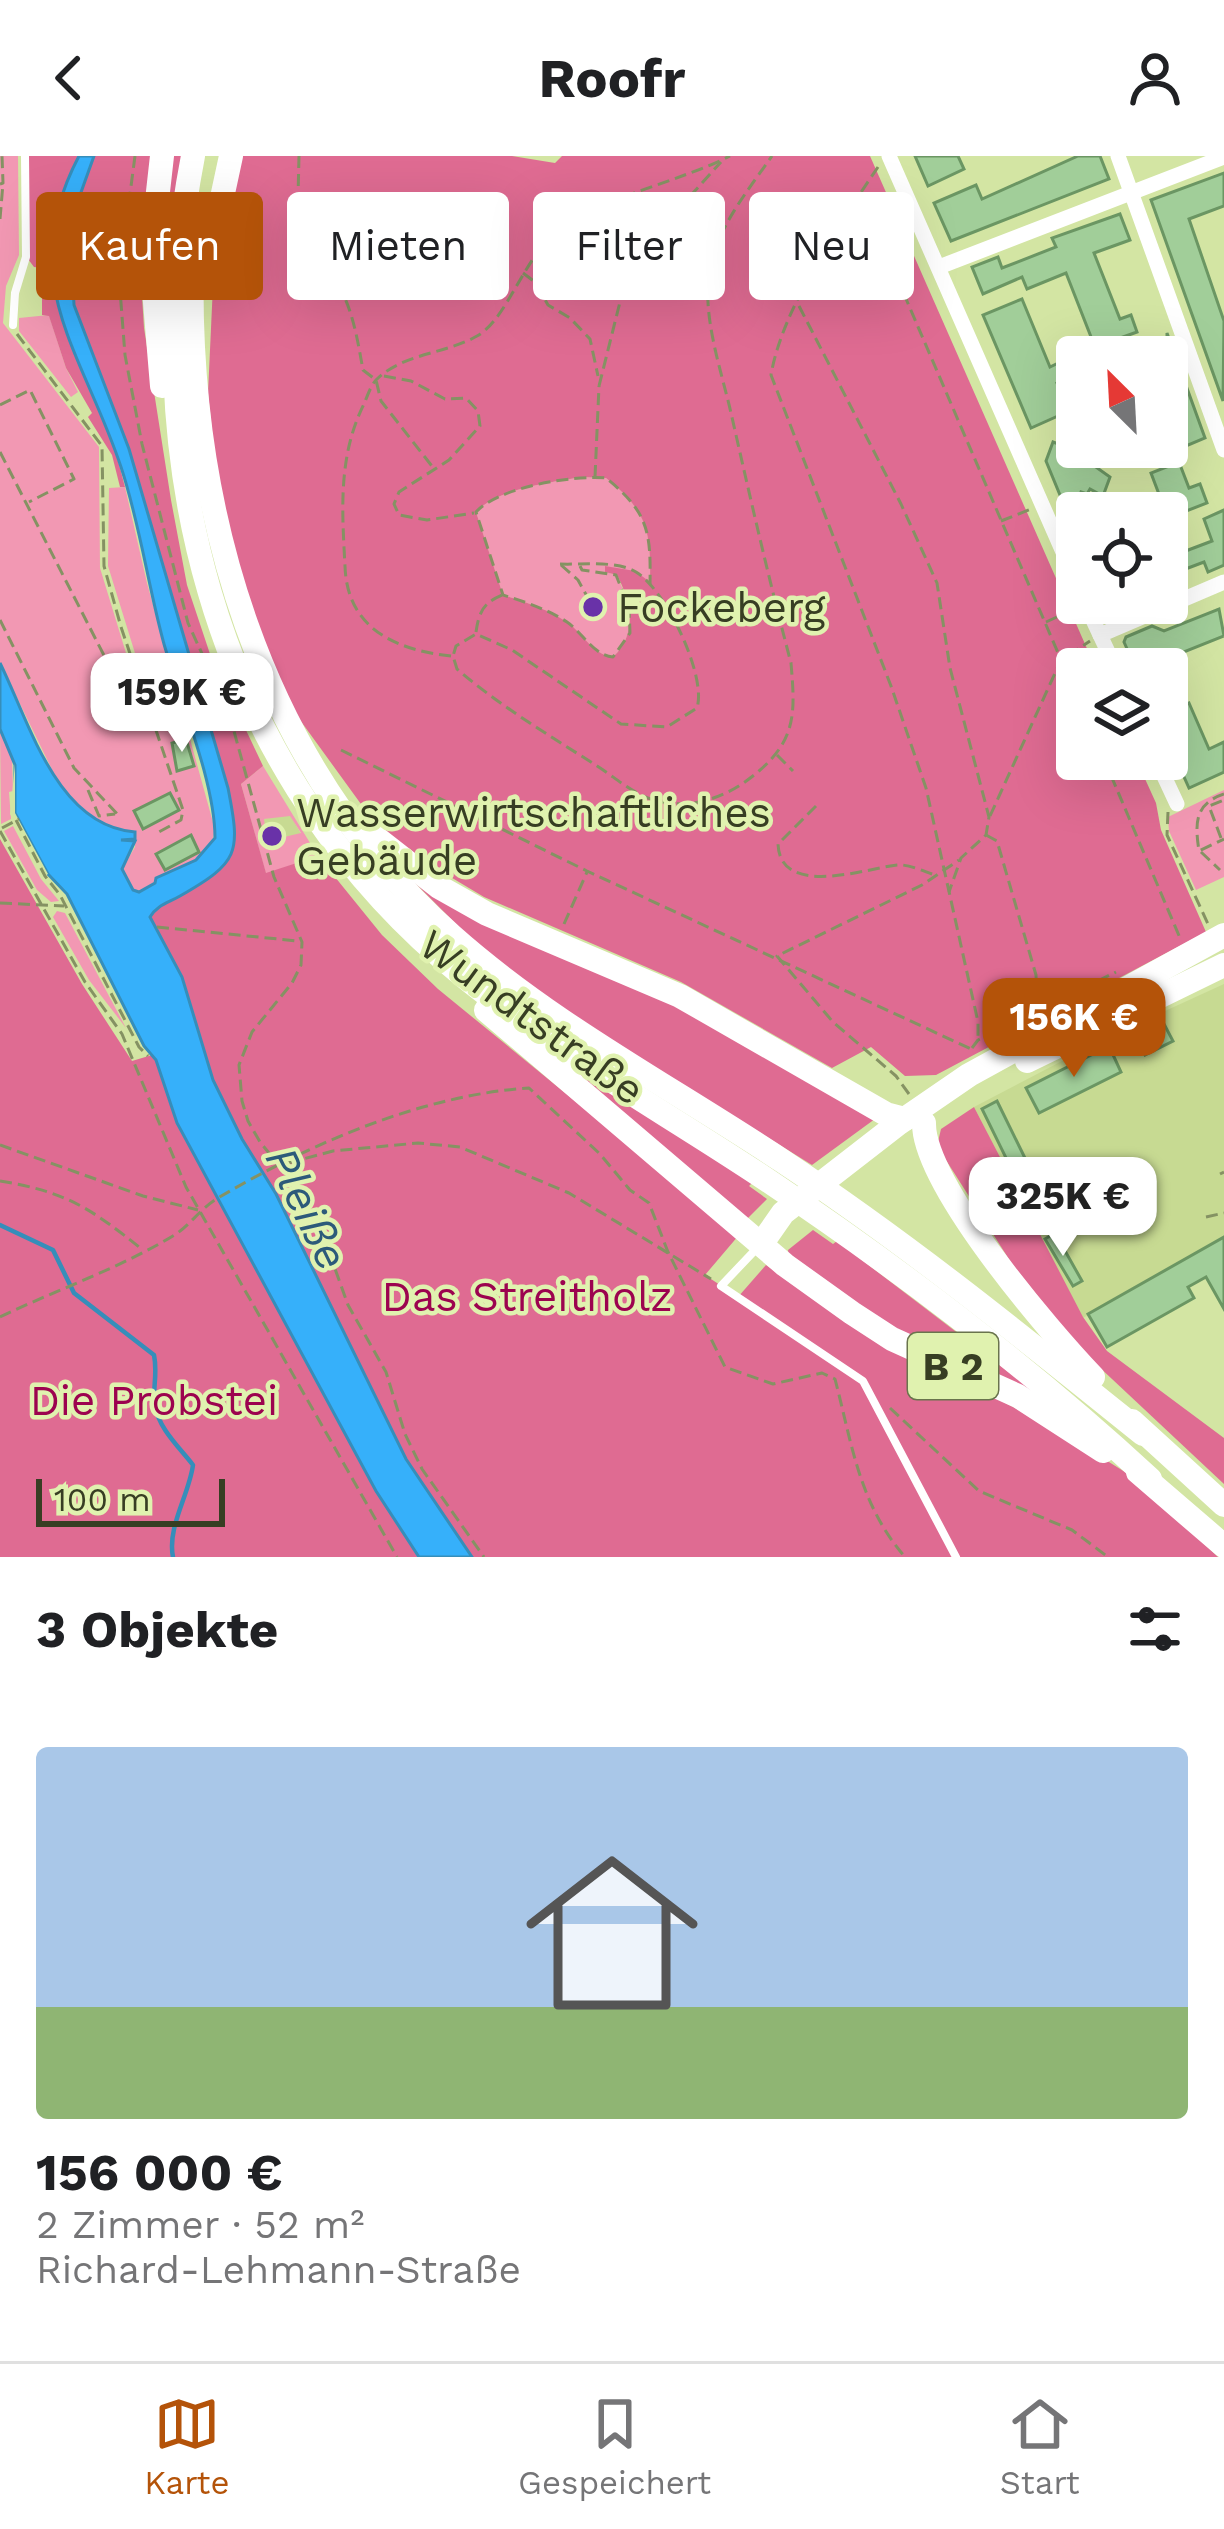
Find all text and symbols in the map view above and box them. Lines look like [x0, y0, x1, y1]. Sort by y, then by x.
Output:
icon: back [36, 45, 102, 111]
icon: person [1122, 45, 1188, 111]
text: Roofr [539, 47, 685, 110]
chip: Kaufen [36, 192, 263, 300]
chip: Mieten [287, 192, 509, 300]
chip: Filter [533, 192, 725, 300]
chip: Neu [749, 192, 914, 300]
north arrow [1056, 336, 1188, 468]
map controls [1056, 336, 1188, 780]
button: locate [1056, 492, 1188, 624]
place label: Fockeberg [617, 583, 826, 632]
marker: Fockeberg [580, 594, 606, 620]
button: layers [1056, 648, 1188, 780]
pin: 159K € [84, 653, 280, 755]
text: 159K € [118, 669, 246, 714]
place label: Wasserwirtschaftliches Gebäude [296, 788, 771, 885]
marker: Wasserwirtschaftliches Gebäude [259, 823, 285, 849]
street label: Wundtstraße [410, 919, 654, 1115]
pin: 156K € [976, 978, 1172, 1080]
text: 156K € [1010, 994, 1138, 1039]
water label: Pleiße [255, 1138, 359, 1278]
pin: 325K € [965, 1157, 1161, 1259]
text: 325K € [996, 1173, 1130, 1218]
park label: Das Streitholz [382, 1272, 672, 1321]
road number: B 2 [908, 1333, 998, 1399]
park label: Die Probstei [30, 1376, 278, 1425]
scale bar [36, 1473, 225, 1526]
text: 100 m [54, 1480, 151, 1519]
icon: filters [1122, 1596, 1188, 1662]
text: 3 Objekte [36, 1600, 278, 1659]
icon: home [504, 1825, 720, 2041]
text: 156 000 € [36, 2143, 283, 2202]
text: 2 Zimmer · 52 m² [36, 2202, 364, 2247]
text: Richard-Lehmann-Straße [36, 2247, 521, 2292]
tab: Karte [144, 2391, 230, 2502]
tab: Gespeichert [518, 2391, 711, 2502]
tab: Start [1000, 2391, 1080, 2502]

